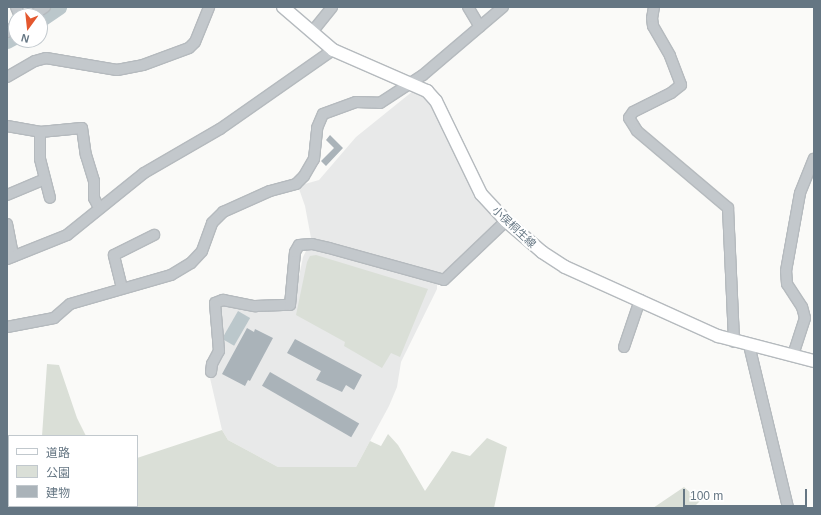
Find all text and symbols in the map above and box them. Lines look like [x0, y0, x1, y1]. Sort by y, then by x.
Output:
north arrow [8, 8, 48, 48]
text: N [20, 32, 31, 45]
street label: 小俣桐生線 [489, 203, 539, 251]
legend [8, 435, 138, 507]
text: 道路 [46, 446, 70, 460]
text: 公園 [46, 466, 70, 480]
scale bar [685, 481, 809, 507]
text: 建物 [46, 486, 70, 500]
text: 100 m [690, 489, 723, 503]

